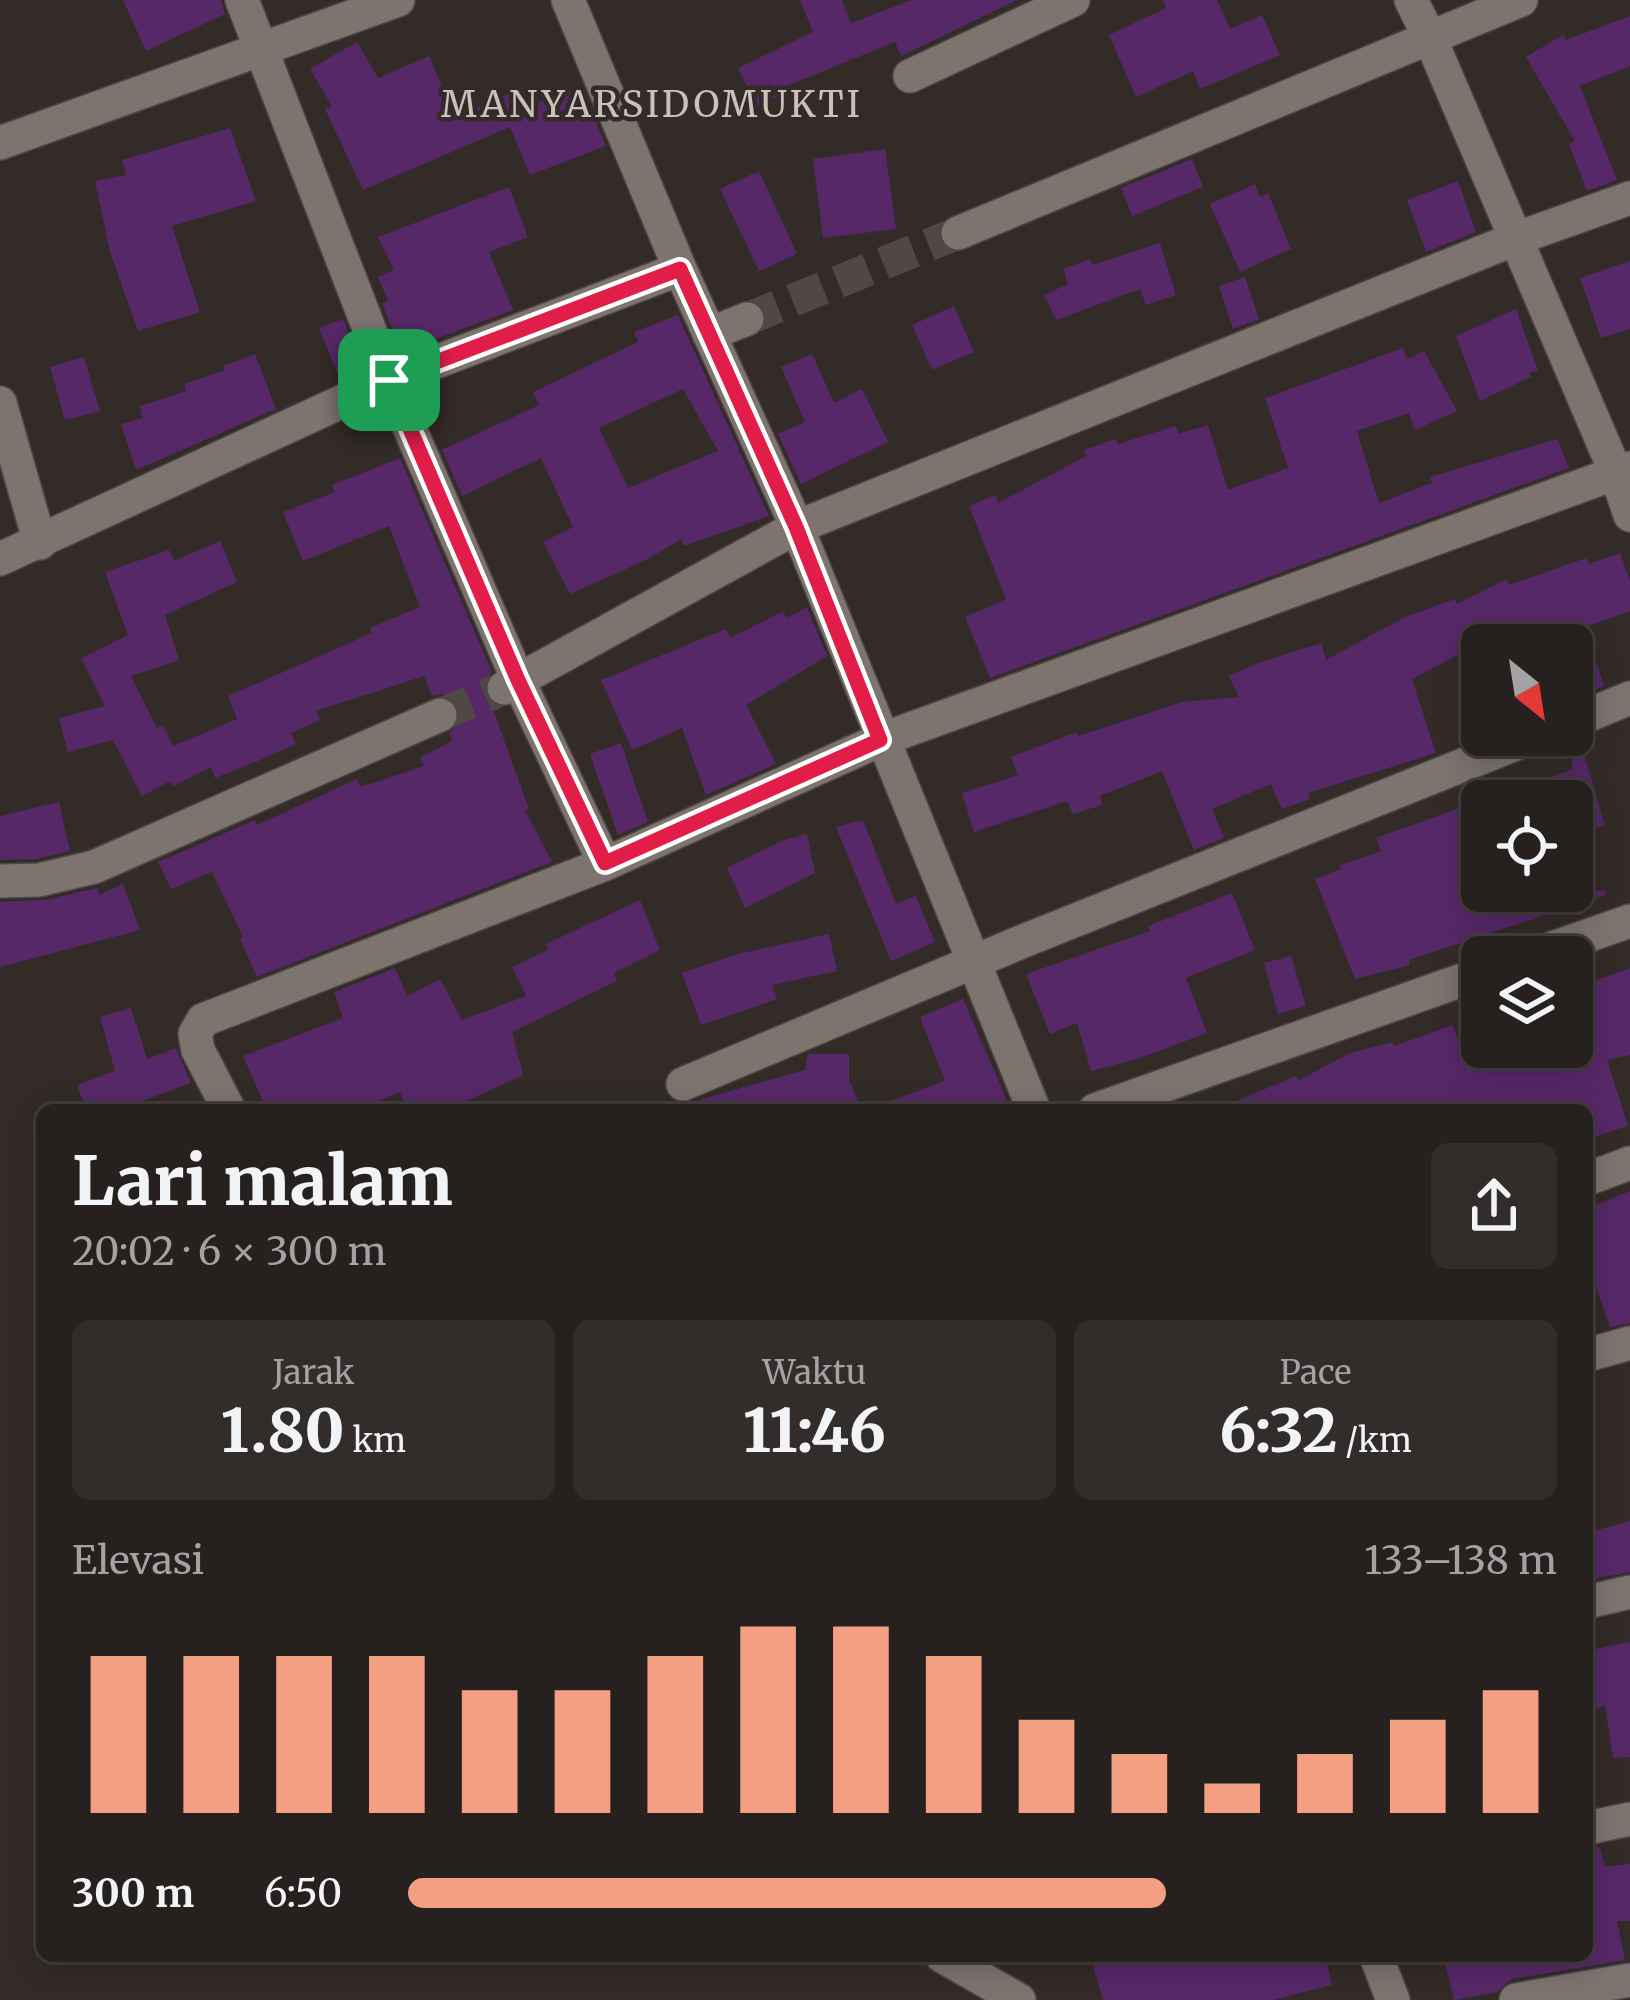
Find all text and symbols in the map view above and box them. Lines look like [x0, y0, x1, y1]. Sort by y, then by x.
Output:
district label: MANYARSIDOMUKTI [441, 82, 863, 127]
pin [338, 329, 440, 431]
icon: arrive [356, 347, 422, 413]
north arrow [1461, 624, 1593, 756]
map controls [1461, 624, 1593, 1068]
button: locate [1461, 780, 1593, 912]
button: layers [1461, 936, 1593, 1068]
text: Lari malam [72, 1140, 453, 1223]
button: share [1431, 1143, 1557, 1269]
text: 20:02 · 6 × 300 m [72, 1227, 386, 1276]
text: Jarak [272, 1352, 355, 1393]
text: Waktu [763, 1352, 866, 1393]
text: Pace [1279, 1352, 1352, 1393]
text: 1.80 [221, 1393, 345, 1468]
text: 11:46 [743, 1393, 886, 1468]
text: 6:32 [1219, 1393, 1338, 1468]
text: km [345, 1420, 406, 1461]
text: /km [1338, 1420, 1412, 1461]
text: Elevasi [72, 1536, 204, 1585]
text: 133–138 m [1364, 1536, 1557, 1585]
text: 300 m [72, 1869, 194, 1918]
text: 6:50 [264, 1869, 342, 1918]

